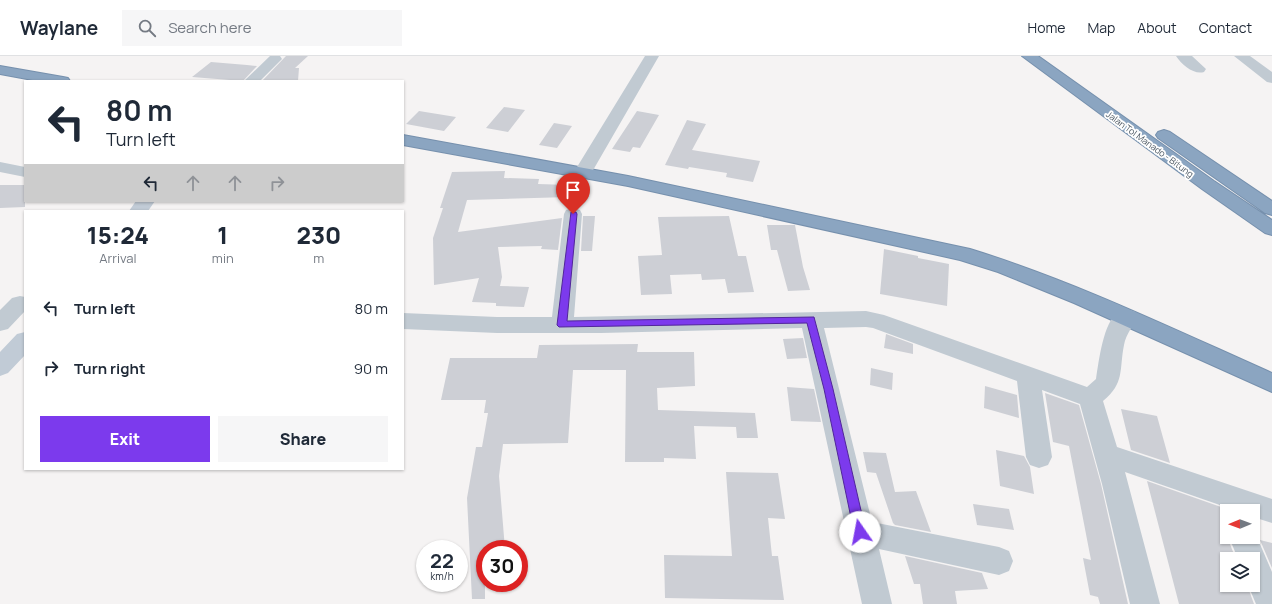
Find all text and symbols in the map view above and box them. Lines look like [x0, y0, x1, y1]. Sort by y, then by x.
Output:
search box [122, 10, 402, 46]
text: Waylane [20, 15, 98, 41]
icon: search [136, 17, 158, 39]
text: Search here [168, 17, 252, 38]
text: Home [1028, 18, 1065, 37]
text: Map [1087, 18, 1115, 37]
text: About [1137, 18, 1177, 37]
text: Contact [1199, 18, 1252, 37]
text: 80 m [106, 91, 172, 129]
icon: left [40, 96, 92, 148]
street label: Jalan Tol Manado - Bitung [1104, 108, 1196, 180]
text: Turn left [106, 127, 176, 151]
icon: left [140, 172, 162, 194]
icon: ahead [182, 172, 204, 194]
icon: ahead [224, 172, 246, 194]
icon: right [266, 172, 288, 194]
pin [556, 173, 590, 214]
icon: arrive [562, 179, 584, 201]
text: 15:24 [87, 218, 149, 251]
text: 1 [217, 218, 228, 251]
text: 230 [296, 218, 341, 251]
text: Arrival [99, 249, 136, 267]
text: min [212, 249, 234, 267]
text: m [313, 249, 324, 267]
icon: left [40, 297, 62, 319]
text: Turn left [74, 298, 136, 319]
text: 80 m [354, 298, 388, 319]
icon: right [40, 357, 62, 379]
text: Turn right [74, 358, 145, 379]
text: 90 m [354, 358, 388, 379]
button: Exit [40, 416, 210, 462]
button: Share [218, 416, 388, 462]
north arrow [1220, 504, 1260, 544]
map controls [1220, 504, 1260, 592]
position arrow [839, 511, 881, 553]
speed limit sign: 30 [476, 540, 528, 592]
text: 22 [430, 547, 454, 574]
button: layers [1220, 552, 1260, 592]
text: km/h [430, 569, 454, 583]

